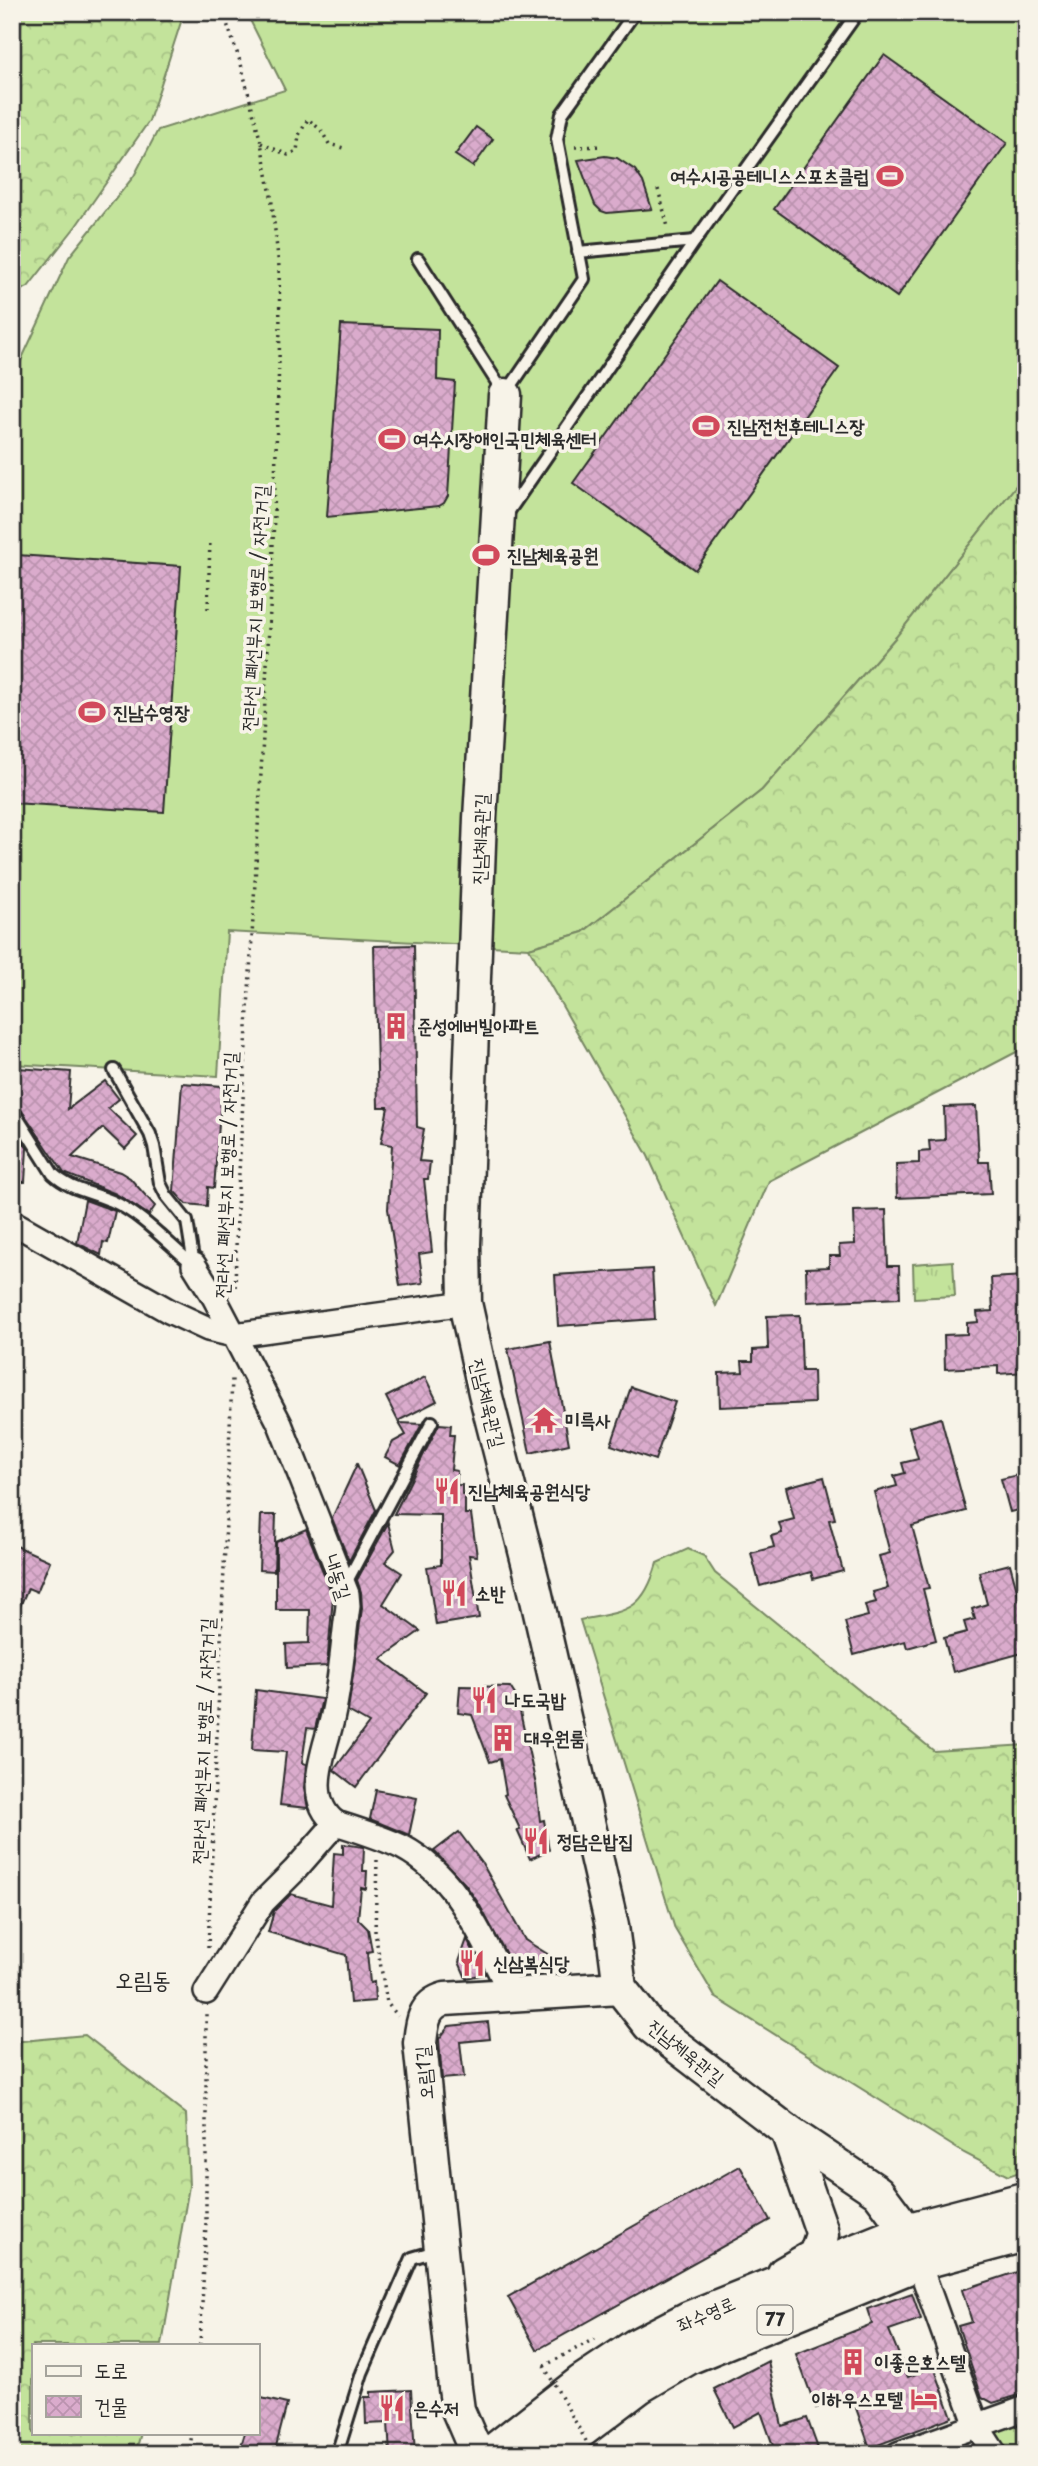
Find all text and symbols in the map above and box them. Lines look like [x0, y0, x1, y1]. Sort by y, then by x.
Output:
place label: 여수시공공테니스스포츠클럽 [670, 161, 869, 189]
sports icon: 여수시공공테니스스포츠클럽 [875, 161, 905, 191]
sports icon: 진남전천후테니스장 [691, 411, 721, 441]
place label: 진남전천후테니스장 [727, 411, 865, 439]
sports icon: 여수시장애인국민체육센터 [377, 424, 407, 454]
place label: 여수시장애인국민체육센터 [413, 424, 596, 452]
street label: 전라선 폐선부지 보행로 / 자전거길 [234, 484, 274, 732]
sports icon: 진남체육공원 [471, 540, 501, 570]
place label: 진남체육공원 [507, 540, 599, 568]
sports icon: 진남수영장 [77, 697, 107, 727]
place label: 진남수영장 [113, 697, 190, 725]
street label: 진남체육관길 [463, 793, 495, 885]
building icon: 준성에버빌아파트 [381, 1011, 411, 1041]
place label: 준성에버빌아파트 [417, 1011, 539, 1039]
street label: 전라선 폐선부지 보행로 / 자전거길 [207, 1051, 243, 1299]
street label: 진남체육관길 [464, 1355, 514, 1451]
temple icon: 미륵사 [529, 1405, 559, 1435]
place label: 미륵사 [565, 1405, 611, 1433]
restaurant icon: 진남체육공원식당 [432, 1476, 462, 1506]
place label: 진남체육공원식당 [468, 1476, 591, 1504]
street label: 내동길 [319, 1551, 359, 1603]
restaurant icon: 소반 [439, 1578, 469, 1608]
place label: 소반 [475, 1578, 506, 1606]
street label: 전라선 폐선부지 보행로 / 자전거길 [184, 1617, 220, 1865]
restaurant icon: 나도국밥 [469, 1685, 499, 1715]
place label: 나도국밥 [505, 1685, 567, 1713]
building icon: 대우원룸 [488, 1723, 518, 1753]
place label: 대우원룸 [524, 1723, 585, 1751]
restaurant icon: 정담은밥집 [521, 1826, 551, 1856]
place label: 정담은밥집 [557, 1826, 633, 1854]
restaurant icon: 신삼복식당 [457, 1948, 487, 1978]
place label: 신삼복식당 [493, 1948, 570, 1976]
district label: 오림동 [115, 1961, 171, 1996]
street label: 진남체육관길 [642, 2011, 731, 2091]
street label: 오림1길 [407, 2045, 439, 2101]
street label: 좌수영로 [672, 2288, 739, 2338]
road number: 77 [758, 2306, 792, 2334]
legend [32, 2344, 259, 2434]
building icon: 이좋은호스텔 [838, 2347, 868, 2377]
place label: 이좋은호스텔 [874, 2347, 966, 2375]
text: 도로 [94, 2353, 128, 2385]
place label: 이하우스모텔 [811, 2384, 904, 2412]
hotel icon: 이하우스모텔 [909, 2384, 939, 2414]
text: 건물 [94, 2389, 128, 2421]
restaurant icon: 은수저 [377, 2393, 407, 2423]
place label: 은수저 [413, 2393, 459, 2421]

